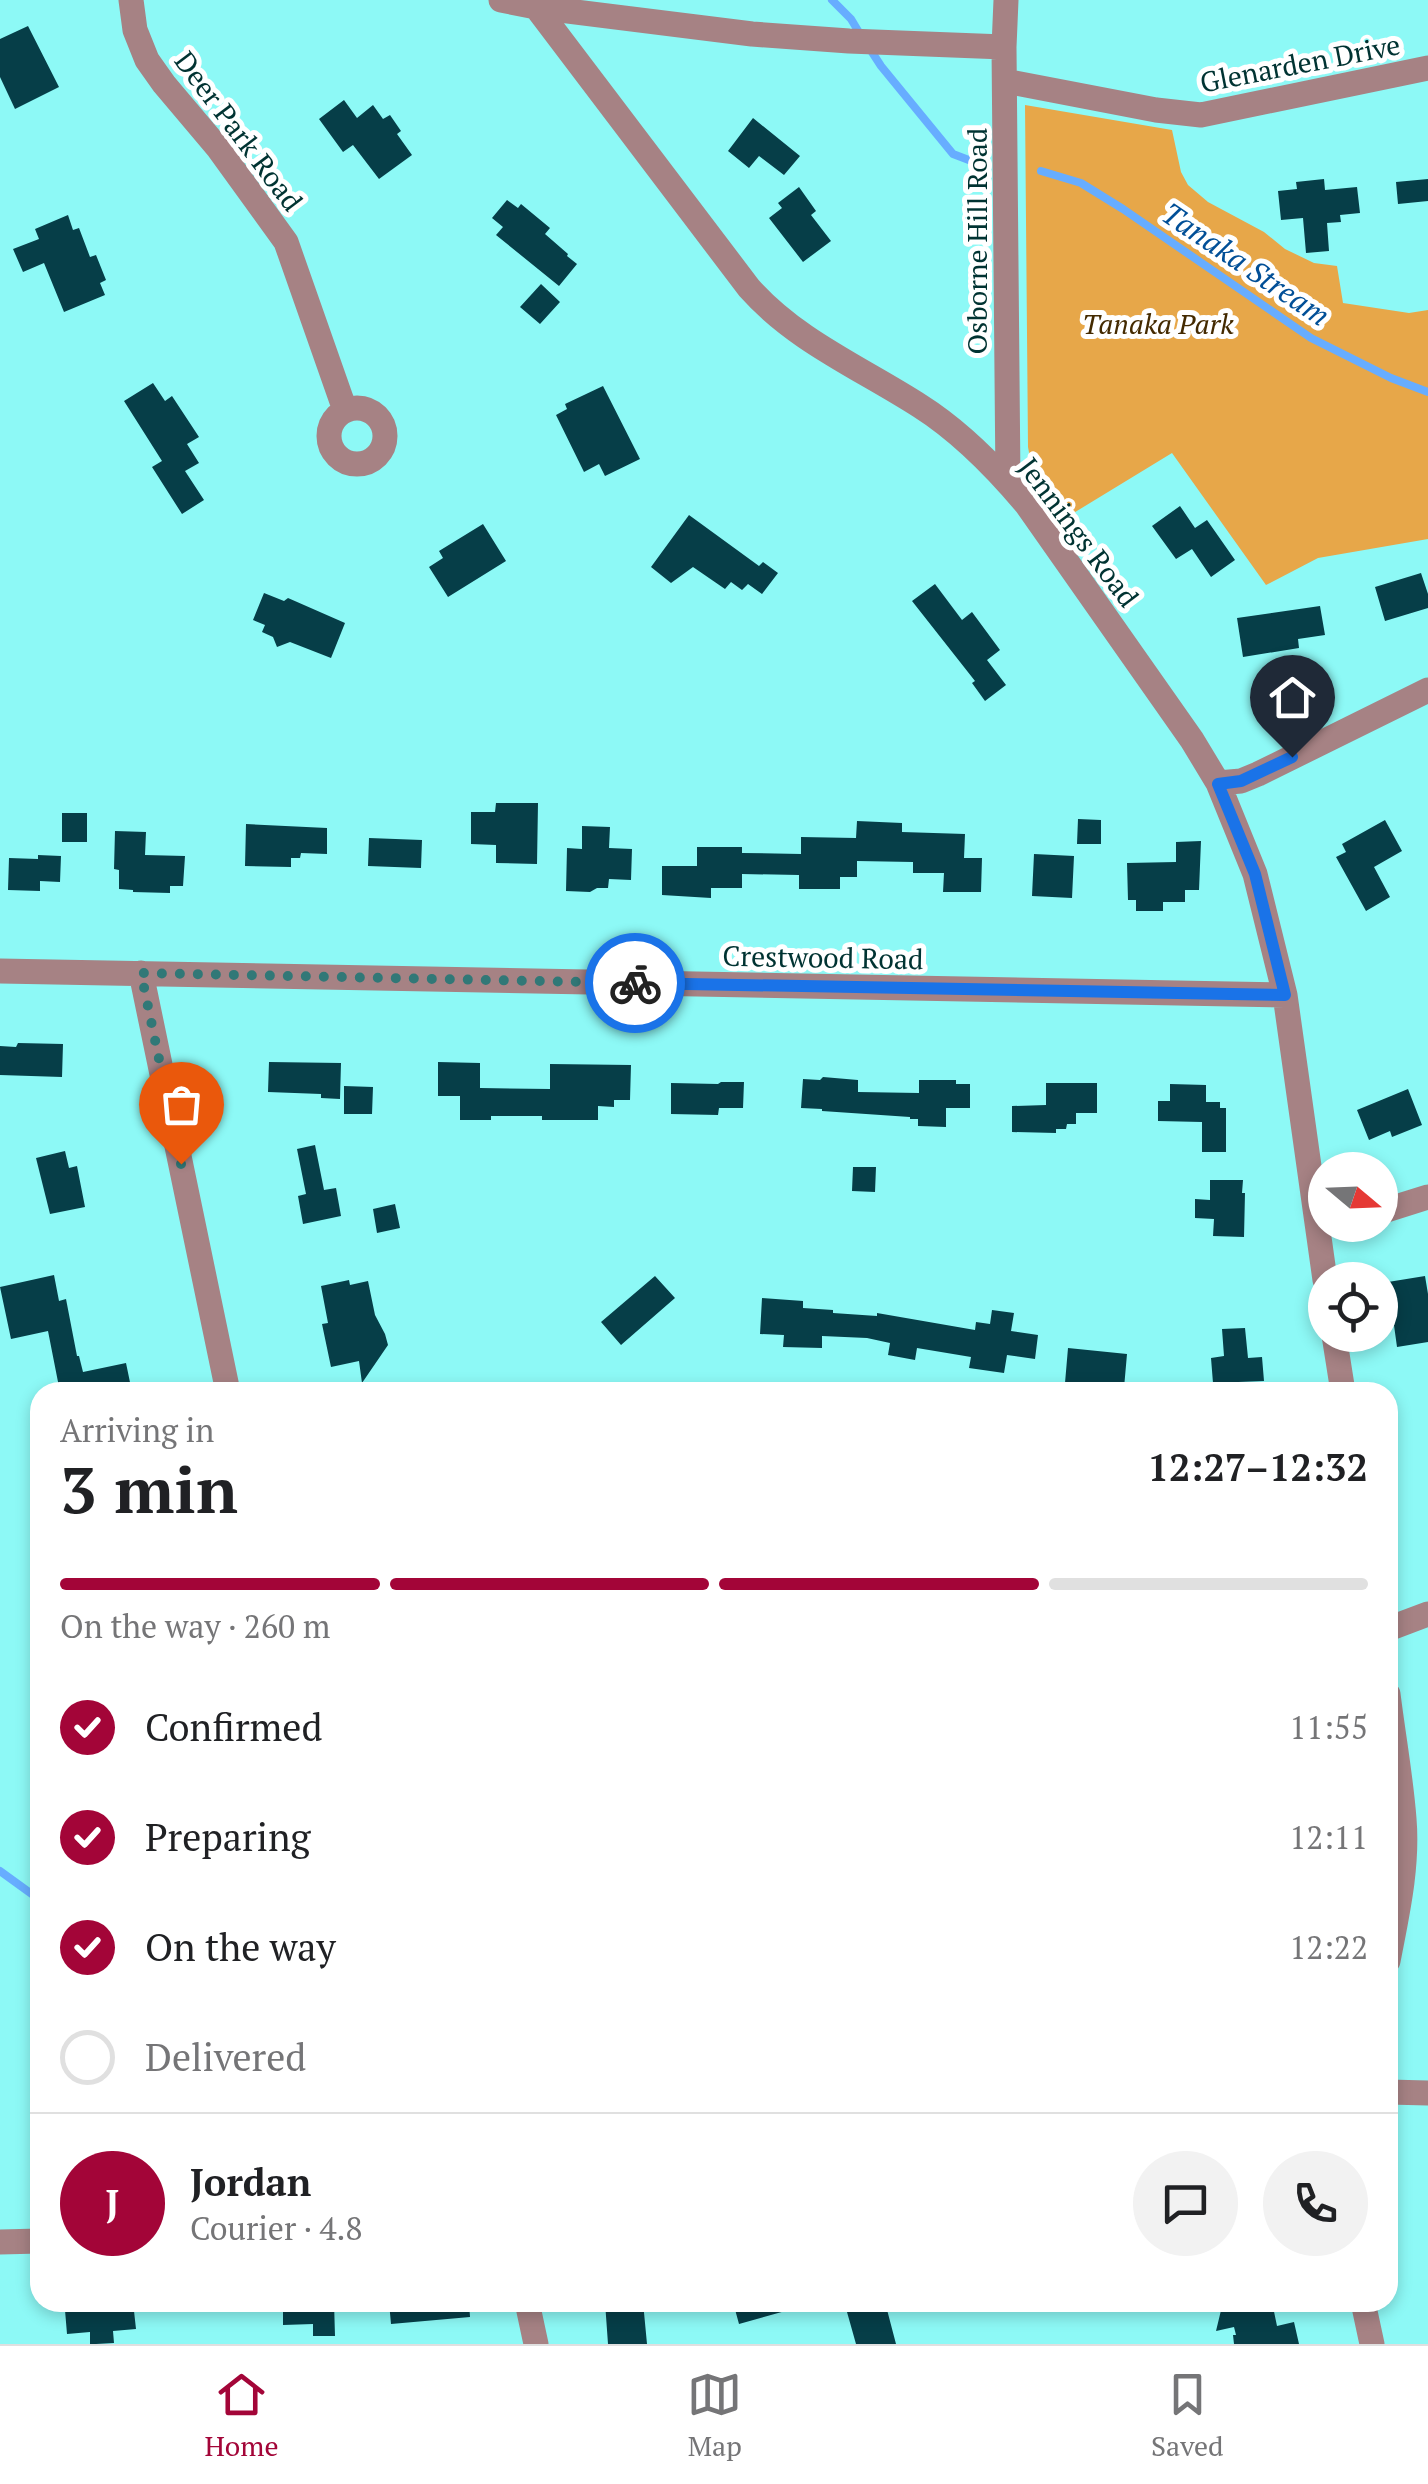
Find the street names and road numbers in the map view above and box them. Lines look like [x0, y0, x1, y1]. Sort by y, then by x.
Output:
street label: Glenarden Drive [1197, 25, 1403, 101]
street label: Deer Park Road [167, 44, 311, 218]
street label: Osborne Hill Road [958, 128, 995, 354]
street label: Jennings Road [1011, 450, 1147, 614]
street label: Crestwood Road [722, 937, 924, 977]

